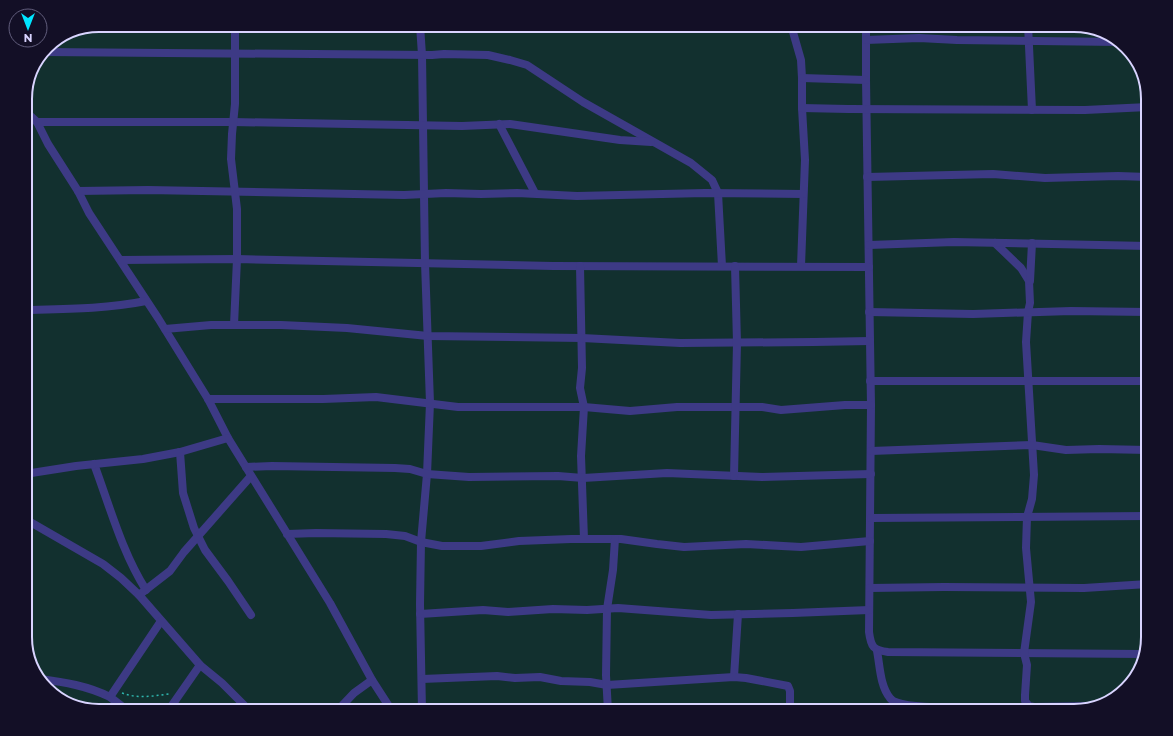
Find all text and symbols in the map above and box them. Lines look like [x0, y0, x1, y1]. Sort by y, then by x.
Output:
north arrow [8, 8, 48, 48]
text: N [24, 31, 32, 45]

